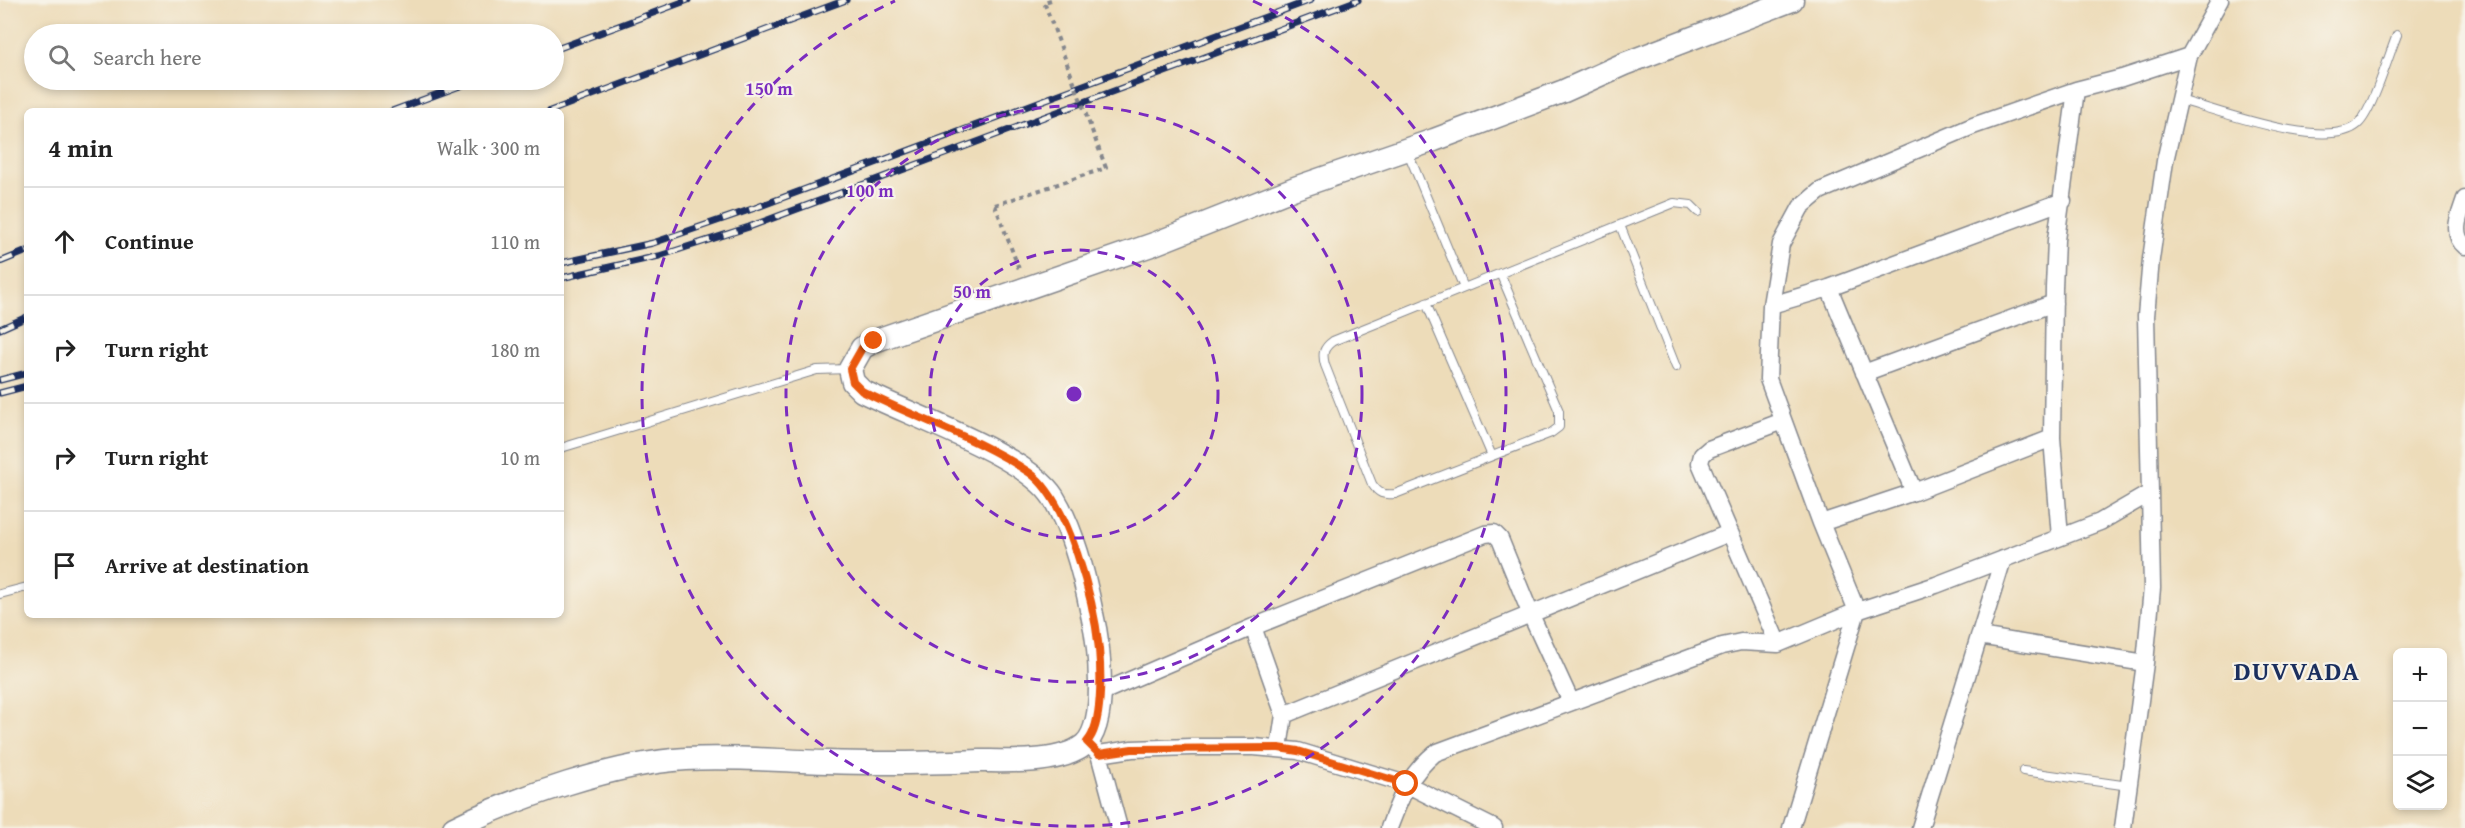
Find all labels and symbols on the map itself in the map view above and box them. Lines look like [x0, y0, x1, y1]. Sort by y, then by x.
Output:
text: 150 m [745, 75, 793, 102]
text: 100 m [846, 177, 894, 204]
text: 50 m [953, 278, 992, 305]
route end [860, 327, 886, 353]
centre of rings [1064, 384, 1084, 404]
district label: DUVVADA [2234, 651, 2360, 690]
route start [1392, 770, 1418, 796]

